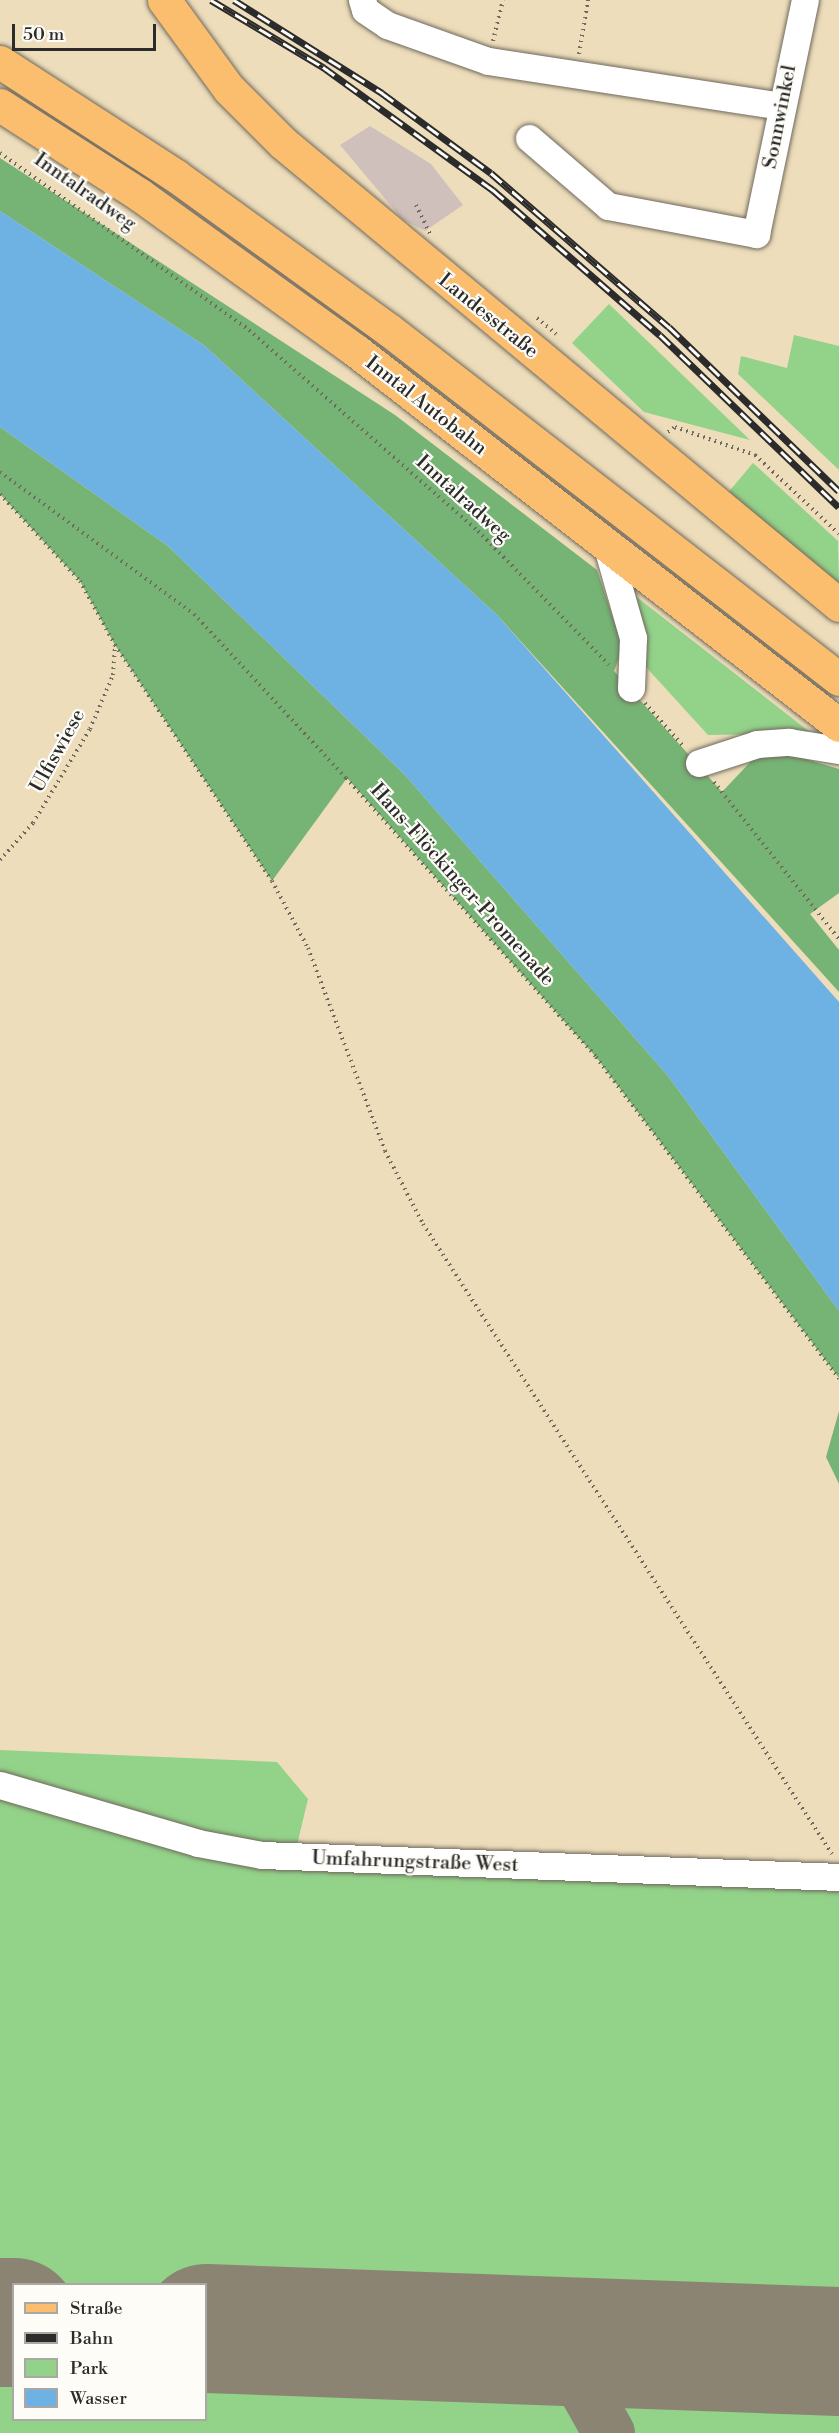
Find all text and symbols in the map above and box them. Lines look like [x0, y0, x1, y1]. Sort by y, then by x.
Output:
scale bar [15, 12, 159, 50]
text: 50 m [23, 23, 64, 46]
street label: Sonnwinkel [758, 63, 802, 171]
street label: Inntalradweg [29, 148, 141, 236]
street label: Landesstraße [433, 268, 543, 364]
street label: Inntal Autobahn [361, 351, 491, 461]
street label: Inntalradweg [411, 450, 515, 548]
street label: Ulfiswiese [25, 705, 91, 797]
street label: Hans-Flöckinger-Promenade [365, 779, 559, 991]
street label: Umfahrungstraße West [311, 1846, 519, 1878]
legend [12, 2283, 207, 2421]
text: Straße [70, 2297, 123, 2320]
text: Bahn [70, 2327, 113, 2350]
text: Park [70, 2357, 107, 2380]
text: Wasser [70, 2387, 127, 2410]

